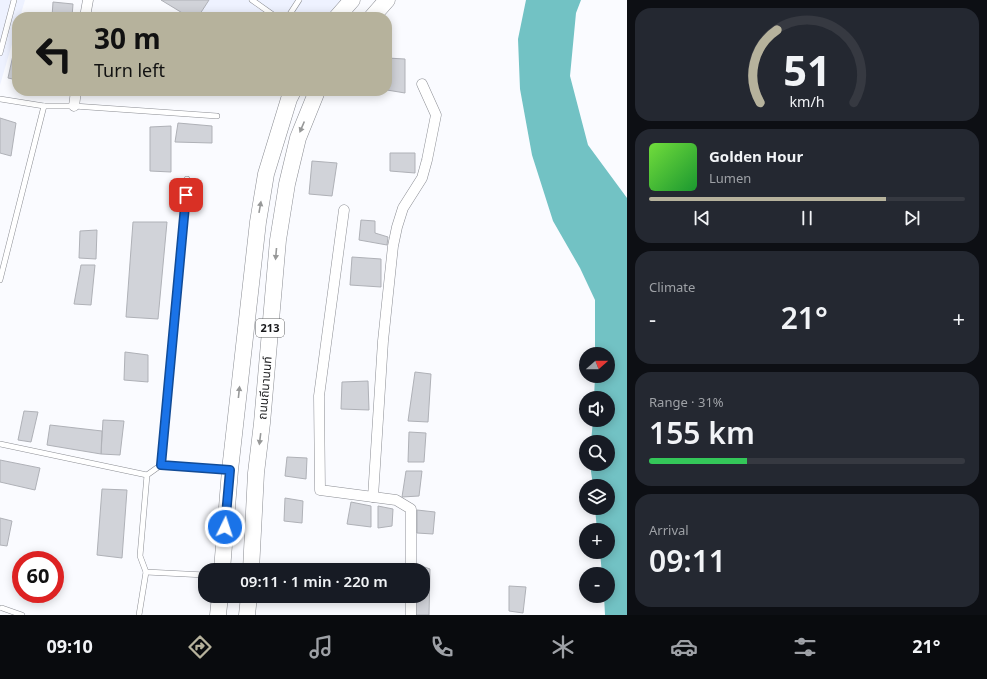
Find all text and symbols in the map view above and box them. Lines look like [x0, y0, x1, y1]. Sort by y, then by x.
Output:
text: 30 m [94, 19, 161, 62]
icon: left [28, 28, 80, 80]
text: 51 [783, 42, 831, 105]
text: Turn left [94, 58, 165, 85]
text: km/h [789, 91, 825, 112]
one-way arrow [299, 121, 306, 133]
text: Golden Hour [709, 146, 803, 169]
text: Lumen [709, 169, 751, 189]
pin [169, 178, 203, 212]
icon: arrive [175, 184, 197, 206]
one-way arrow [258, 201, 264, 213]
icon: previous [691, 207, 713, 229]
icon: pause [796, 207, 818, 229]
icon: next [901, 207, 923, 229]
one-way arrow [273, 248, 280, 260]
text: Climate [649, 278, 695, 298]
text: 21° [781, 297, 828, 343]
text: − [649, 304, 656, 337]
text: + [952, 304, 965, 337]
road number: 213 [256, 319, 284, 337]
north arrow [579, 347, 615, 383]
map controls [579, 347, 615, 603]
street label: ถนนถีนานนท์ [253, 356, 277, 420]
one-way arrow [235, 386, 242, 398]
button: sound [579, 391, 615, 427]
text: Range · 31% [649, 393, 724, 413]
text: 155 km [649, 412, 755, 458]
one-way arrow [257, 433, 263, 445]
button: search [579, 435, 615, 471]
button: layers [579, 479, 615, 515]
position arrow [204, 506, 246, 548]
text: Arrival [649, 521, 689, 541]
button: + [579, 523, 615, 559]
text: 09:11 [649, 540, 726, 586]
speed limit sign: 60 [12, 551, 64, 603]
button: − [579, 567, 615, 603]
text: 09:11 · 1 min · 220 m [240, 571, 388, 594]
icon: directions [186, 633, 214, 661]
icon: music [307, 633, 335, 661]
icon: phone [428, 633, 456, 661]
icon: climate [549, 633, 577, 661]
icon: car [670, 633, 698, 661]
icon: filters [791, 633, 819, 661]
text: 09:10 [47, 634, 93, 661]
text: 21° [912, 634, 940, 661]

